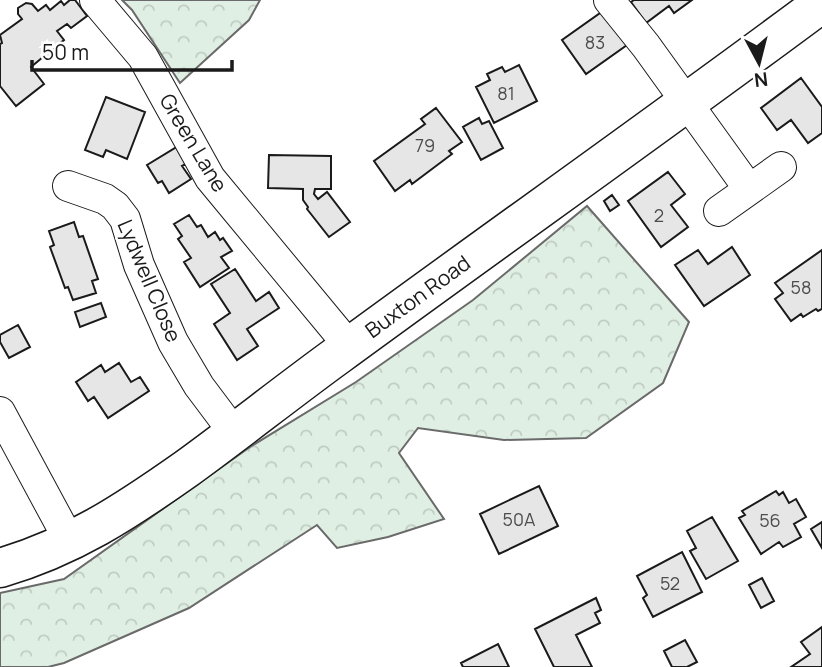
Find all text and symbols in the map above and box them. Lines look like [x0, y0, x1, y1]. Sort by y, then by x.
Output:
scale bar [32, 28, 231, 72]
north arrow [724, 28, 794, 98]
house number: 83 [585, 30, 605, 54]
text: 50 m [42, 38, 89, 66]
text: N [753, 66, 769, 94]
house number: 81 [497, 81, 515, 105]
street label: Green Lane [153, 88, 234, 197]
house number: 79 [415, 133, 435, 157]
house number: 2 [654, 203, 664, 227]
street label: Lydwell Close [112, 215, 188, 346]
street label: Buxton Road [359, 249, 476, 344]
house number: 58 [791, 275, 811, 299]
house number: 50A [503, 507, 536, 531]
house number: 56 [759, 508, 781, 532]
house number: 52 [660, 571, 680, 595]

